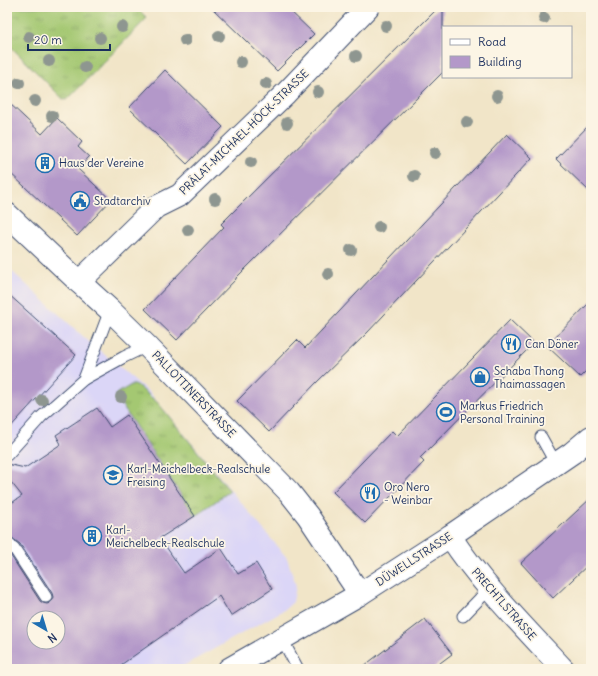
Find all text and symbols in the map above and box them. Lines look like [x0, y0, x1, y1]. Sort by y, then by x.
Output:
scale bar [28, 26, 110, 52]
legend [442, 26, 572, 78]
text: 20 m [34, 32, 62, 47]
text: Road [478, 34, 506, 49]
text: Building [478, 54, 522, 69]
street label: PRÄLAT-MICHAEL-HÖCK-STRASSE [176, 66, 312, 198]
building icon: Haus der Vereine [34, 152, 56, 174]
place label: Haus der Vereine [59, 156, 144, 170]
public building icon: Stadtarchiv [69, 190, 91, 212]
place label: Stadtarchiv [94, 194, 151, 208]
restaurant icon: Can Döner [500, 333, 522, 355]
place label: Can Döner [525, 337, 579, 351]
street label: PALLOTTINERSTRASSE [149, 348, 239, 440]
place label: Schaba Thong Thaimassagen [494, 364, 565, 391]
shop icon: Schaba Thong Thaimassagen [469, 366, 491, 388]
place label: Markus Friedrich Personal Training [460, 399, 545, 426]
sports icon: Markus Friedrich Personal Training [435, 401, 457, 423]
place label: Karl-Meichelbeck-Realschule Freising [127, 462, 270, 489]
school or university icon: Karl-Meichelbeck-Realschule Freising [102, 464, 124, 486]
place label: Oro Nero - Weinbar [384, 480, 433, 507]
restaurant icon: Oro Nero - Weinbar [359, 482, 381, 504]
place label: Karl- Meichelbeck-Realschule [106, 523, 225, 550]
building icon: Karl- Meichelbeck-Realschule [81, 525, 103, 547]
street label: DÜWELLSTRASSE [373, 528, 455, 589]
street label: PRECHTLSTRASSE [469, 565, 539, 643]
north arrow [26, 610, 66, 650]
text: N [45, 630, 59, 646]

